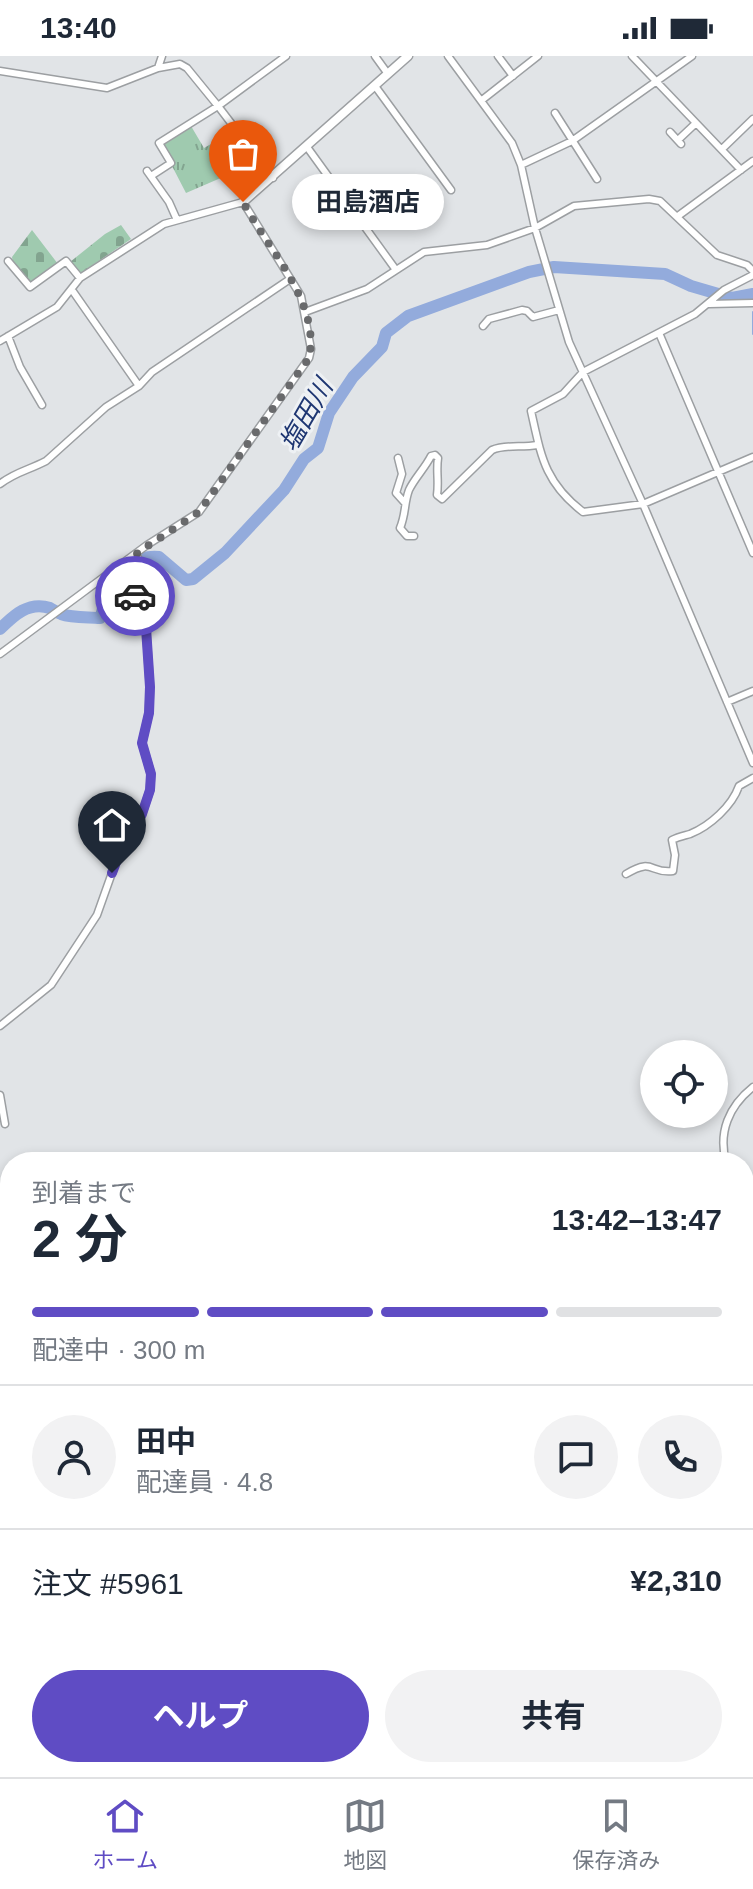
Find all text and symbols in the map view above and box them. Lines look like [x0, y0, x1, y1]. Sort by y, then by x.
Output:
text: 13:40 [40, 11, 117, 44]
pin [209, 120, 277, 202]
icon: bag [221, 132, 265, 176]
callout: 田島酒店 [291, 174, 443, 230]
text: 田島酒店 [316, 187, 420, 217]
water label: 塩田川 [274, 371, 340, 456]
courier [95, 556, 175, 636]
icon: car [113, 574, 157, 618]
pin [78, 791, 146, 873]
icon: home [90, 803, 134, 847]
map controls [640, 1040, 728, 1128]
button: locate [640, 1040, 728, 1128]
text: 到着まで [32, 1178, 136, 1208]
text: 13:42–13:47 [552, 1203, 722, 1236]
text: 2 分 [32, 1210, 127, 1268]
text: 配達中 · 300 m [32, 1335, 205, 1365]
button: person [32, 1415, 116, 1499]
button: chat [534, 1415, 618, 1499]
button: phone [638, 1415, 722, 1499]
text: 田中 [136, 1425, 196, 1458]
text: 配達員 · 4.8 [136, 1467, 273, 1497]
text: ¥2,310 [630, 1564, 722, 1597]
text: 注文 #5961 [32, 1567, 184, 1600]
button: ヘルプ [32, 1670, 369, 1762]
button: 共有 [385, 1670, 722, 1762]
tab: ホーム [93, 1794, 158, 1874]
tab: 地図 [343, 1794, 387, 1874]
tab: 保存済み [572, 1794, 660, 1874]

